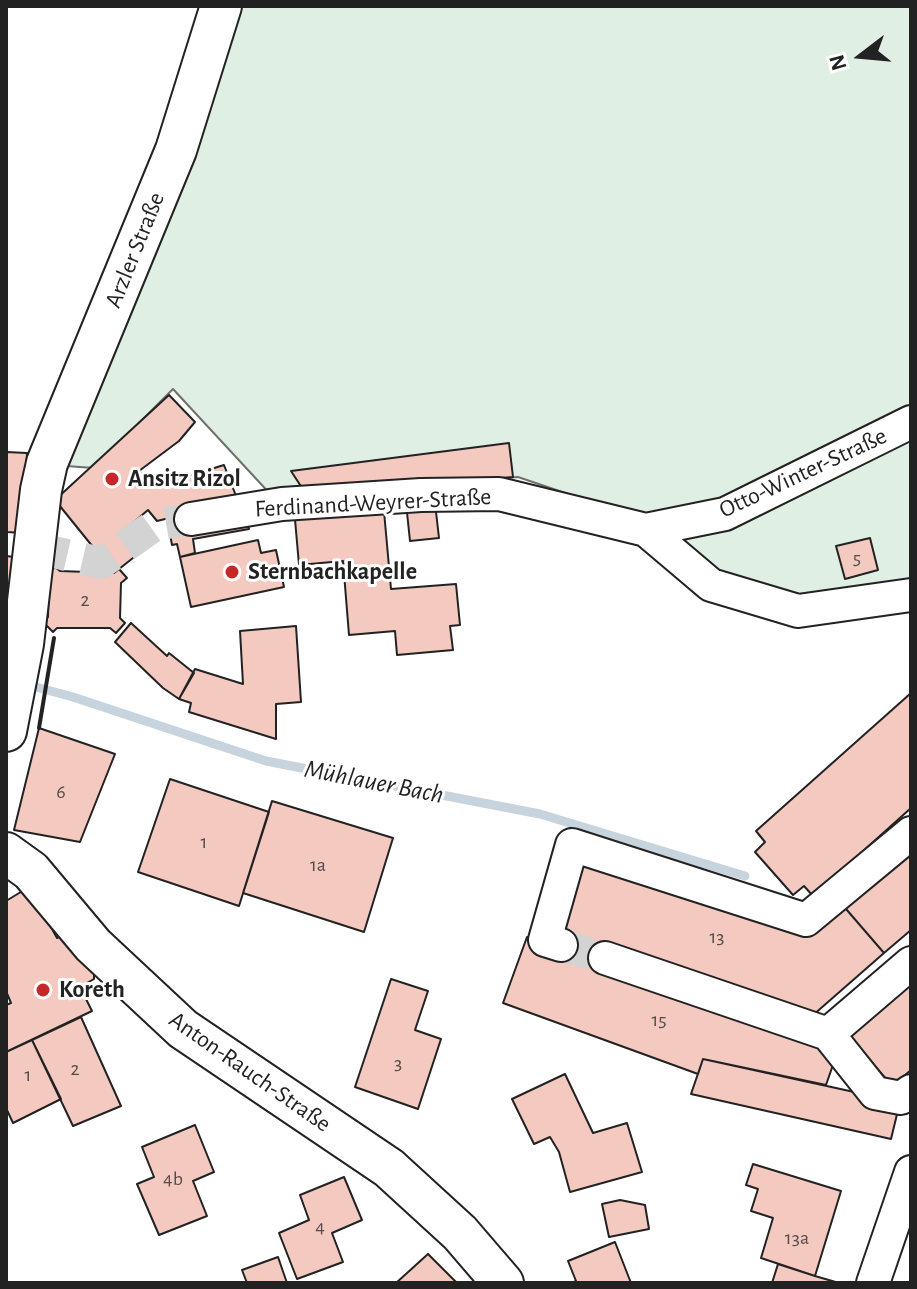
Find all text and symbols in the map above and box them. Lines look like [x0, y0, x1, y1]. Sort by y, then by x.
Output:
north arrow [821, 16, 901, 96]
text: N [825, 52, 851, 73]
street label: Arzler Straße [99, 188, 171, 312]
street label: Otto-Winter-Straße [715, 422, 891, 524]
place label: Ansitz Rizol [128, 465, 241, 493]
marker: Ansitz Rizol [103, 470, 121, 488]
street label: Ferdinand-Weyrer-Straße [254, 482, 492, 524]
house number: 5 [853, 546, 861, 570]
place label: Sternbachkapelle [248, 558, 417, 586]
marker: Sternbachkapelle [223, 563, 241, 581]
house number: 2 [80, 588, 90, 612]
water label: Mühlauer Bach [302, 753, 446, 811]
house number: 6 [56, 780, 66, 804]
house number: 1 [201, 830, 207, 854]
house number: 1a [310, 853, 326, 877]
house number: 13 [709, 925, 725, 949]
place label: Koreth [59, 976, 125, 1004]
marker: Koreth [34, 981, 52, 999]
street label: Anton-Rauch-Straße [163, 1005, 337, 1139]
house number: 15 [651, 1008, 667, 1032]
house number: 3 [394, 1051, 402, 1075]
house number: 2 [70, 1057, 80, 1081]
house number: 1 [25, 1063, 31, 1087]
house number: 4b [163, 1167, 183, 1191]
house number: 4 [315, 1215, 325, 1239]
house number: 13a [785, 1226, 809, 1250]

